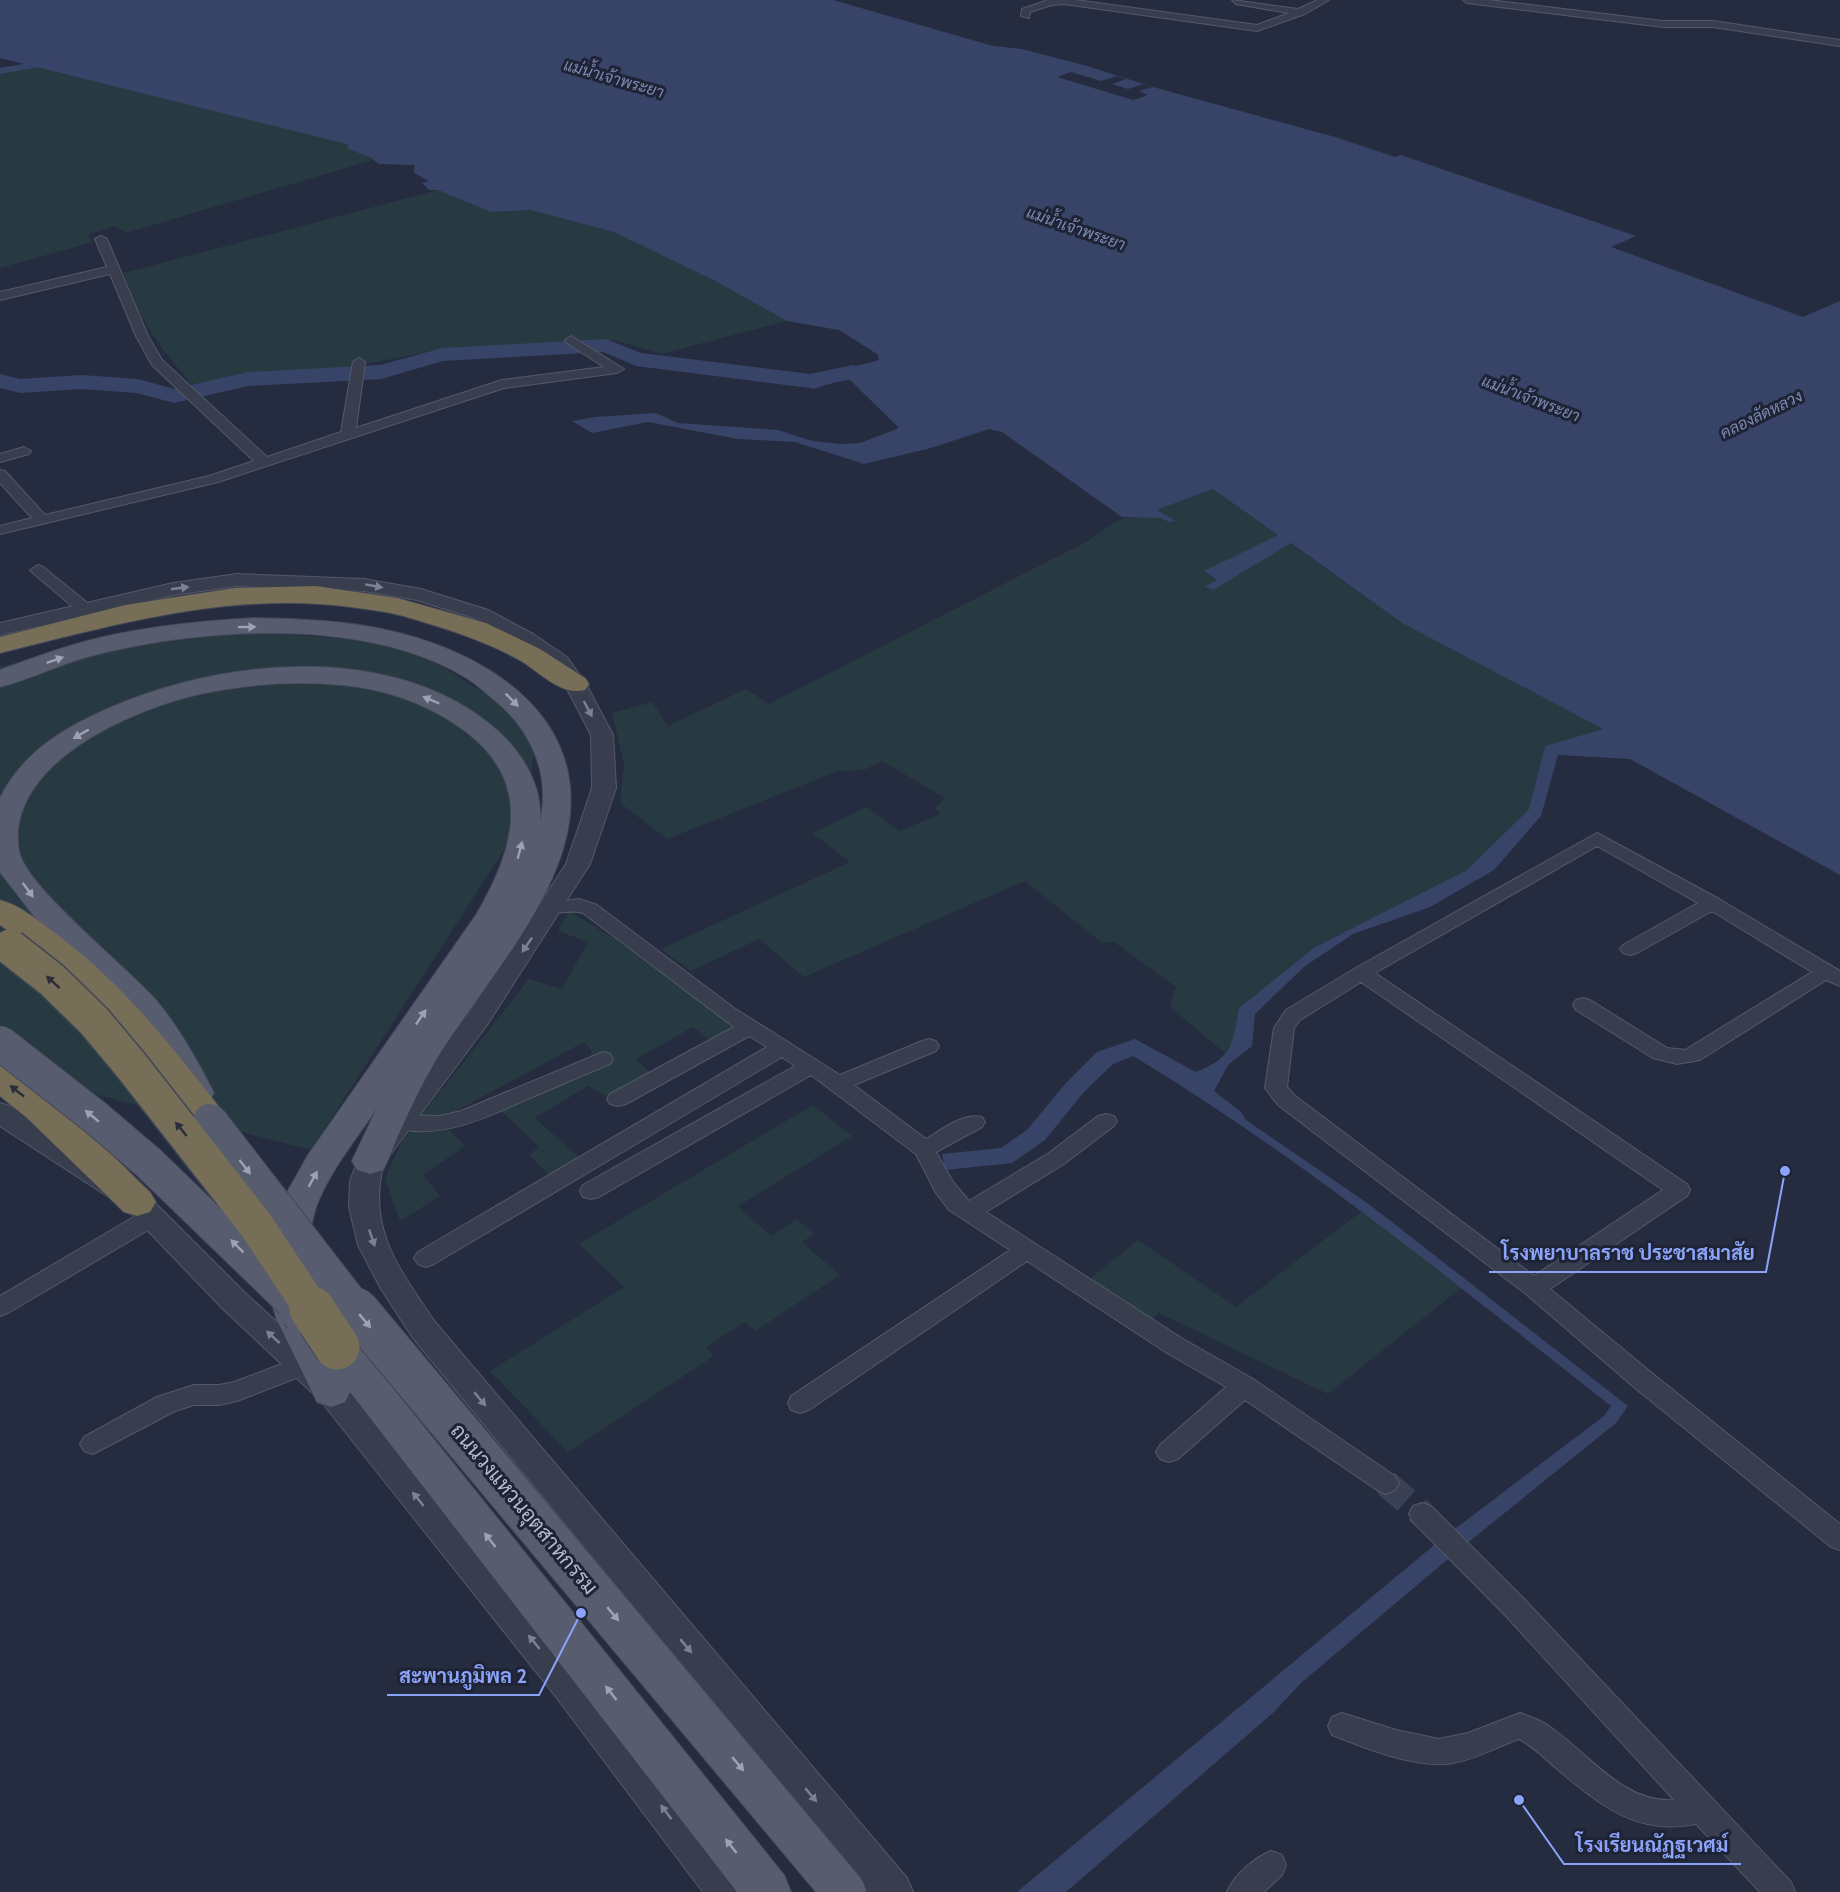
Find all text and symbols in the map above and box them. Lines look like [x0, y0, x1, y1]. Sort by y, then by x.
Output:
water label: แม่น้ำเจ้าพระยา [562, 50, 668, 102]
water label: แม่น้ำเจ้าพระยา [1024, 198, 1130, 254]
water label: แม่น้ำเจ้าพระยา [1479, 366, 1584, 426]
water label: คลองลัดหลวง [1717, 385, 1805, 443]
one-way arrow [365, 582, 384, 591]
one-way arrow [170, 583, 189, 593]
one-way arrow [237, 622, 256, 632]
one-way arrow [46, 654, 64, 664]
one-way arrow [505, 692, 519, 706]
one-way arrow [422, 695, 440, 705]
one-way arrow [583, 701, 593, 718]
one-way arrow [72, 729, 89, 739]
one-way arrow [516, 841, 526, 860]
one-way arrow [22, 881, 34, 897]
one-way arrow [522, 936, 533, 953]
one-way arrow [46, 976, 61, 989]
one-way arrow [415, 1009, 426, 1025]
one-way arrow [9, 1085, 24, 1097]
one-way arrow [84, 1109, 100, 1122]
one-way arrow [175, 1122, 188, 1137]
one-way arrow [239, 1159, 252, 1175]
one-way arrow [307, 1171, 318, 1187]
one-way arrow [367, 1229, 377, 1247]
callout: โรงพยาบาลราช ประชาสมาสัย [1489, 1234, 1766, 1272]
text: โรงพยาบาลราช ประชาสมาสัย [1500, 1239, 1755, 1265]
one-way arrow [230, 1240, 244, 1254]
one-way arrow [359, 1313, 372, 1329]
one-way arrow [266, 1331, 281, 1344]
one-way arrow [473, 1392, 486, 1407]
street label: ถนนวงแหวนอุตสาหกรรม [444, 1418, 603, 1600]
one-way arrow [413, 1492, 425, 1507]
one-way arrow [484, 1532, 496, 1547]
one-way arrow [606, 1606, 619, 1621]
one-way arrow [527, 1634, 540, 1650]
one-way arrow [679, 1638, 692, 1653]
callout: สะพานภูมิพล 2 [387, 1657, 539, 1695]
text: สะพานภูมิพล 2 [399, 1664, 527, 1690]
one-way arrow [605, 1685, 617, 1700]
one-way arrow [731, 1756, 744, 1771]
one-way arrow [804, 1787, 817, 1802]
one-way arrow [660, 1805, 672, 1821]
callout: โรงเรียนณัฏฐเวศม์ [1564, 1826, 1741, 1864]
text: โรงเรียนณัฏฐเวศม์ [1575, 1831, 1729, 1859]
one-way arrow [725, 1838, 738, 1854]

